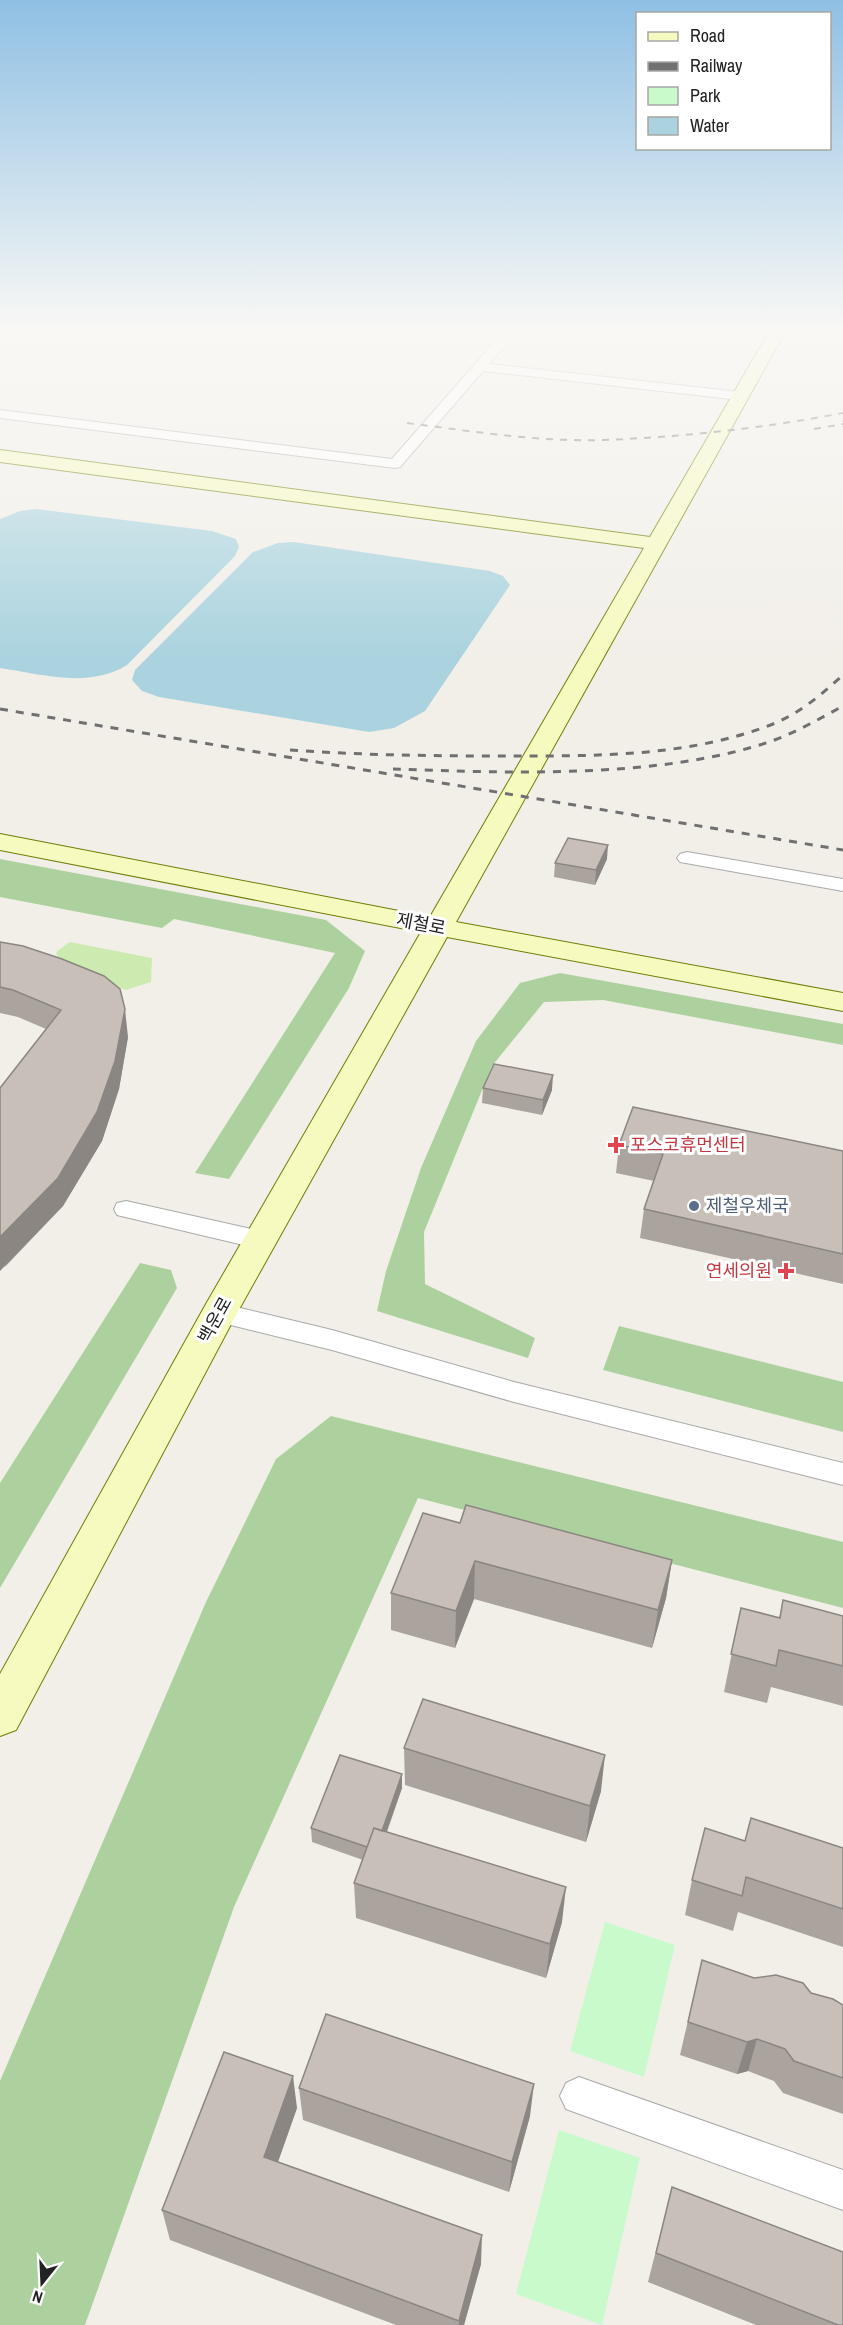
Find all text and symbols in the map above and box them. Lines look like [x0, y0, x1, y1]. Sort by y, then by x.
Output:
legend [636, 12, 831, 150]
text: Road [690, 23, 725, 48]
text: Railway [690, 53, 743, 78]
text: Park [690, 83, 721, 108]
text: Water [690, 113, 729, 138]
street label: 제철로 [394, 906, 448, 941]
place label: 포스코휴먼센터 [630, 1132, 746, 1157]
marker: 포스코휴먼센터 [607, 1136, 625, 1154]
place label: 제철우체국 [706, 1193, 789, 1218]
marker: 제철우체국 [687, 1199, 701, 1213]
place label: 연세의원 [706, 1258, 772, 1283]
marker: 연세의원 [777, 1262, 795, 1280]
street label: 백운로 [192, 1292, 238, 1348]
north arrow [12, 2253, 72, 2313]
text: N [29, 2285, 45, 2309]

